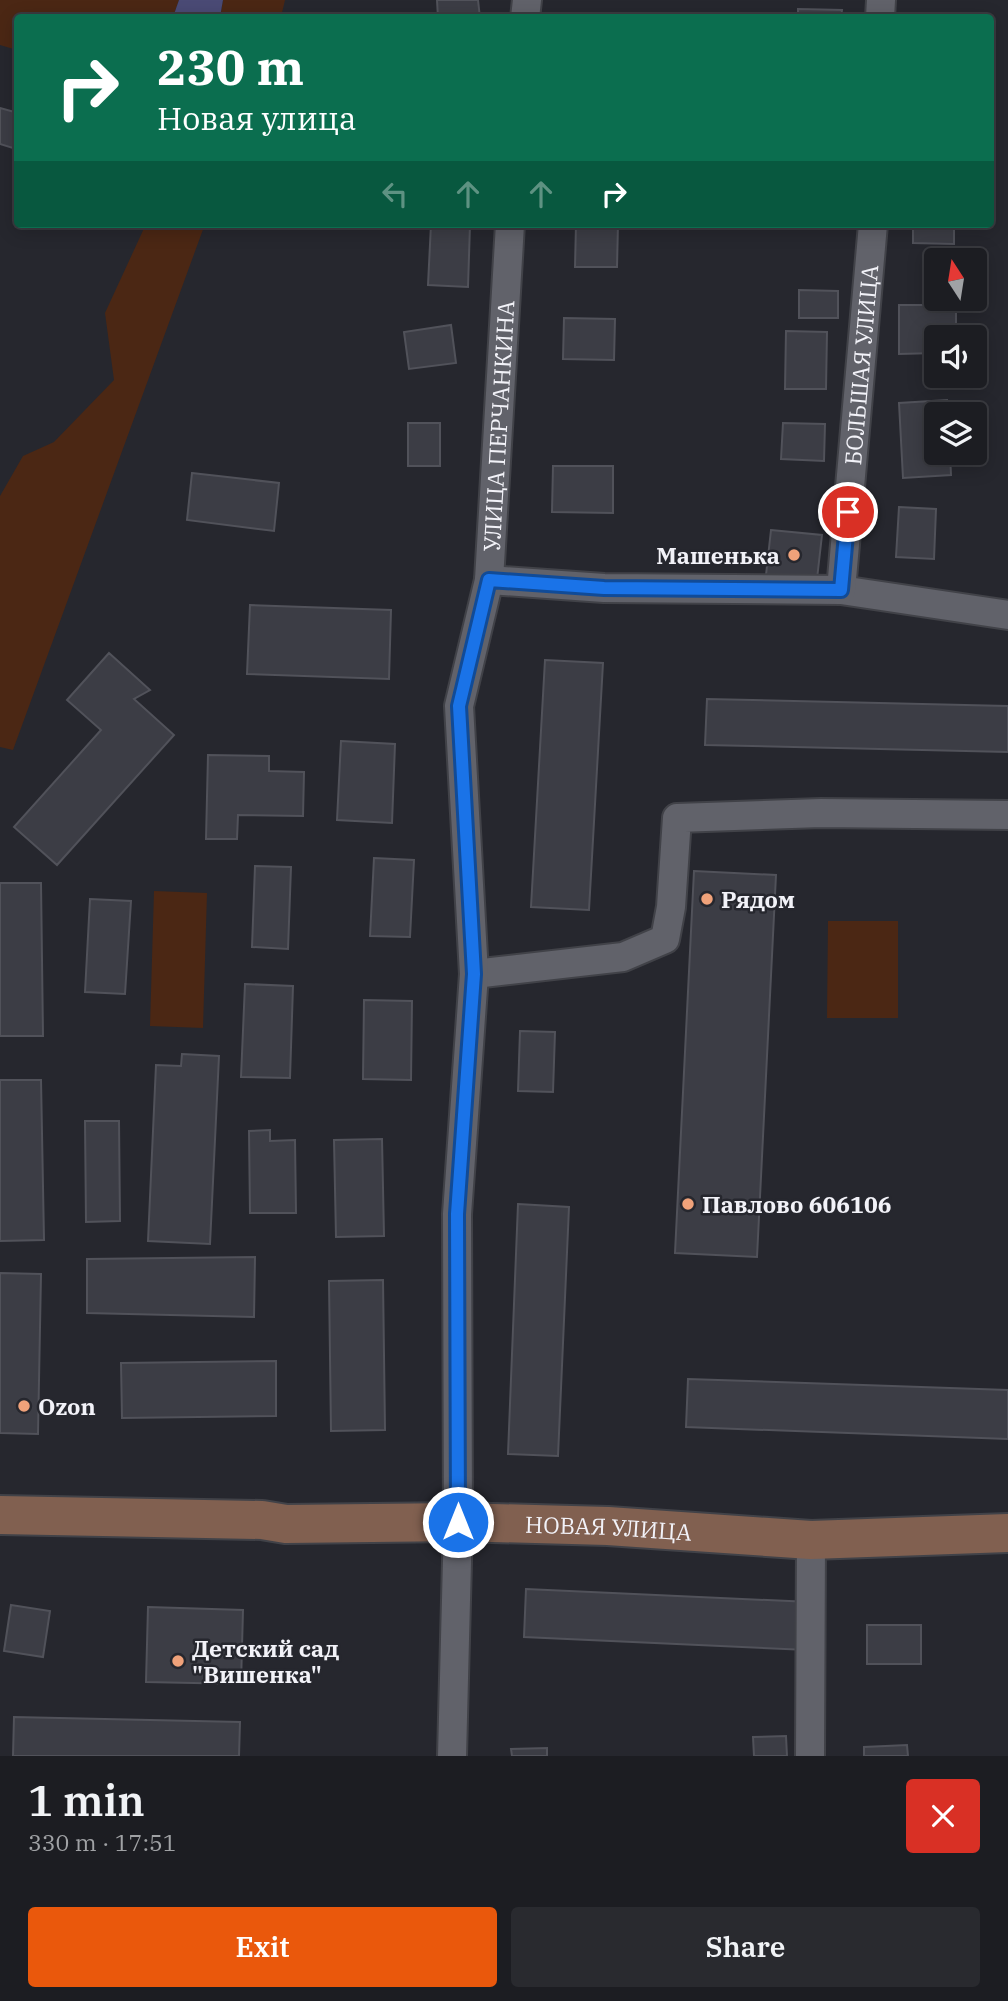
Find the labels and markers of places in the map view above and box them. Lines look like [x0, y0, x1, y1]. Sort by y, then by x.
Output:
pin [818, 482, 878, 542]
place label: Машенька [656, 540, 780, 570]
marker: Машенька [786, 547, 802, 563]
place label: Рядом [721, 884, 795, 914]
marker: Рядом [699, 891, 715, 907]
place label: Павлово 606106 [702, 1189, 892, 1219]
marker: Павлово 606106 [680, 1196, 696, 1212]
place label: Ozon [38, 1391, 96, 1421]
marker: Ozon [16, 1398, 32, 1414]
place label: Детский сад "Вишенка" [192, 1633, 339, 1689]
marker: Детский сад "Вишенка" [170, 1653, 186, 1669]

